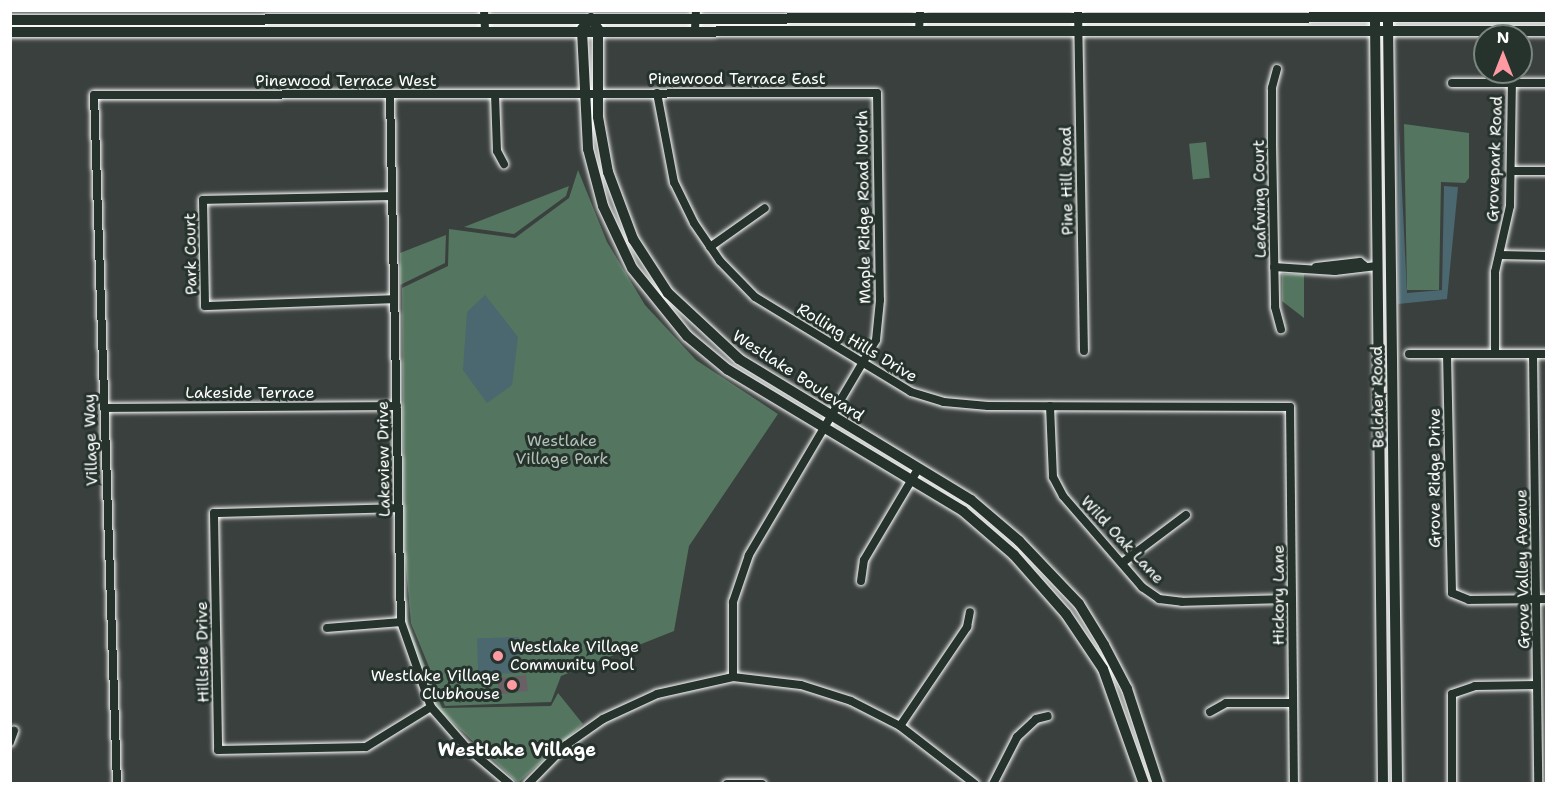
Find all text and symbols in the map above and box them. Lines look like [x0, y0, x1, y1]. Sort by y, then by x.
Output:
north arrow [1473, 24, 1533, 84]
text: N [1497, 27, 1509, 48]
street label: Pinewood Terrace East [648, 69, 826, 89]
street label: Pinewood Terrace West [255, 71, 437, 91]
street label: Grovepark Road [1483, 96, 1507, 222]
street label: Maple Ridge Road North [853, 110, 875, 304]
street label: Pine Hill Road [1056, 126, 1078, 236]
street label: Leafwing Court [1249, 140, 1271, 258]
street label: Park Court [181, 213, 201, 295]
street label: Rolling Hills Drive [793, 299, 921, 387]
street label: Westlake Boulevard [729, 326, 867, 426]
street label: Belcher Road [1368, 346, 1388, 448]
street label: Lakeside Terrace [185, 383, 315, 403]
street label: Village Way [80, 394, 102, 486]
street label: Lakeview Drive [373, 401, 395, 517]
street label: Grove Ridge Drive [1425, 408, 1445, 548]
park label: Westlake Village Park [515, 431, 609, 469]
street label: Grove Valley Avenue [1512, 489, 1534, 649]
street label: Wild Oak Lane [1076, 492, 1168, 588]
street label: Hickory Lane [1269, 545, 1289, 645]
street label: Hillside Drive [193, 601, 213, 703]
place label: Westlake Village Community Pool [510, 637, 639, 675]
marker: Westlake Village Community Pool [491, 649, 505, 663]
place label: Westlake Village Clubhouse [371, 666, 500, 704]
marker: Westlake Village Clubhouse [505, 678, 519, 692]
district label: Westlake Village [438, 739, 596, 761]

